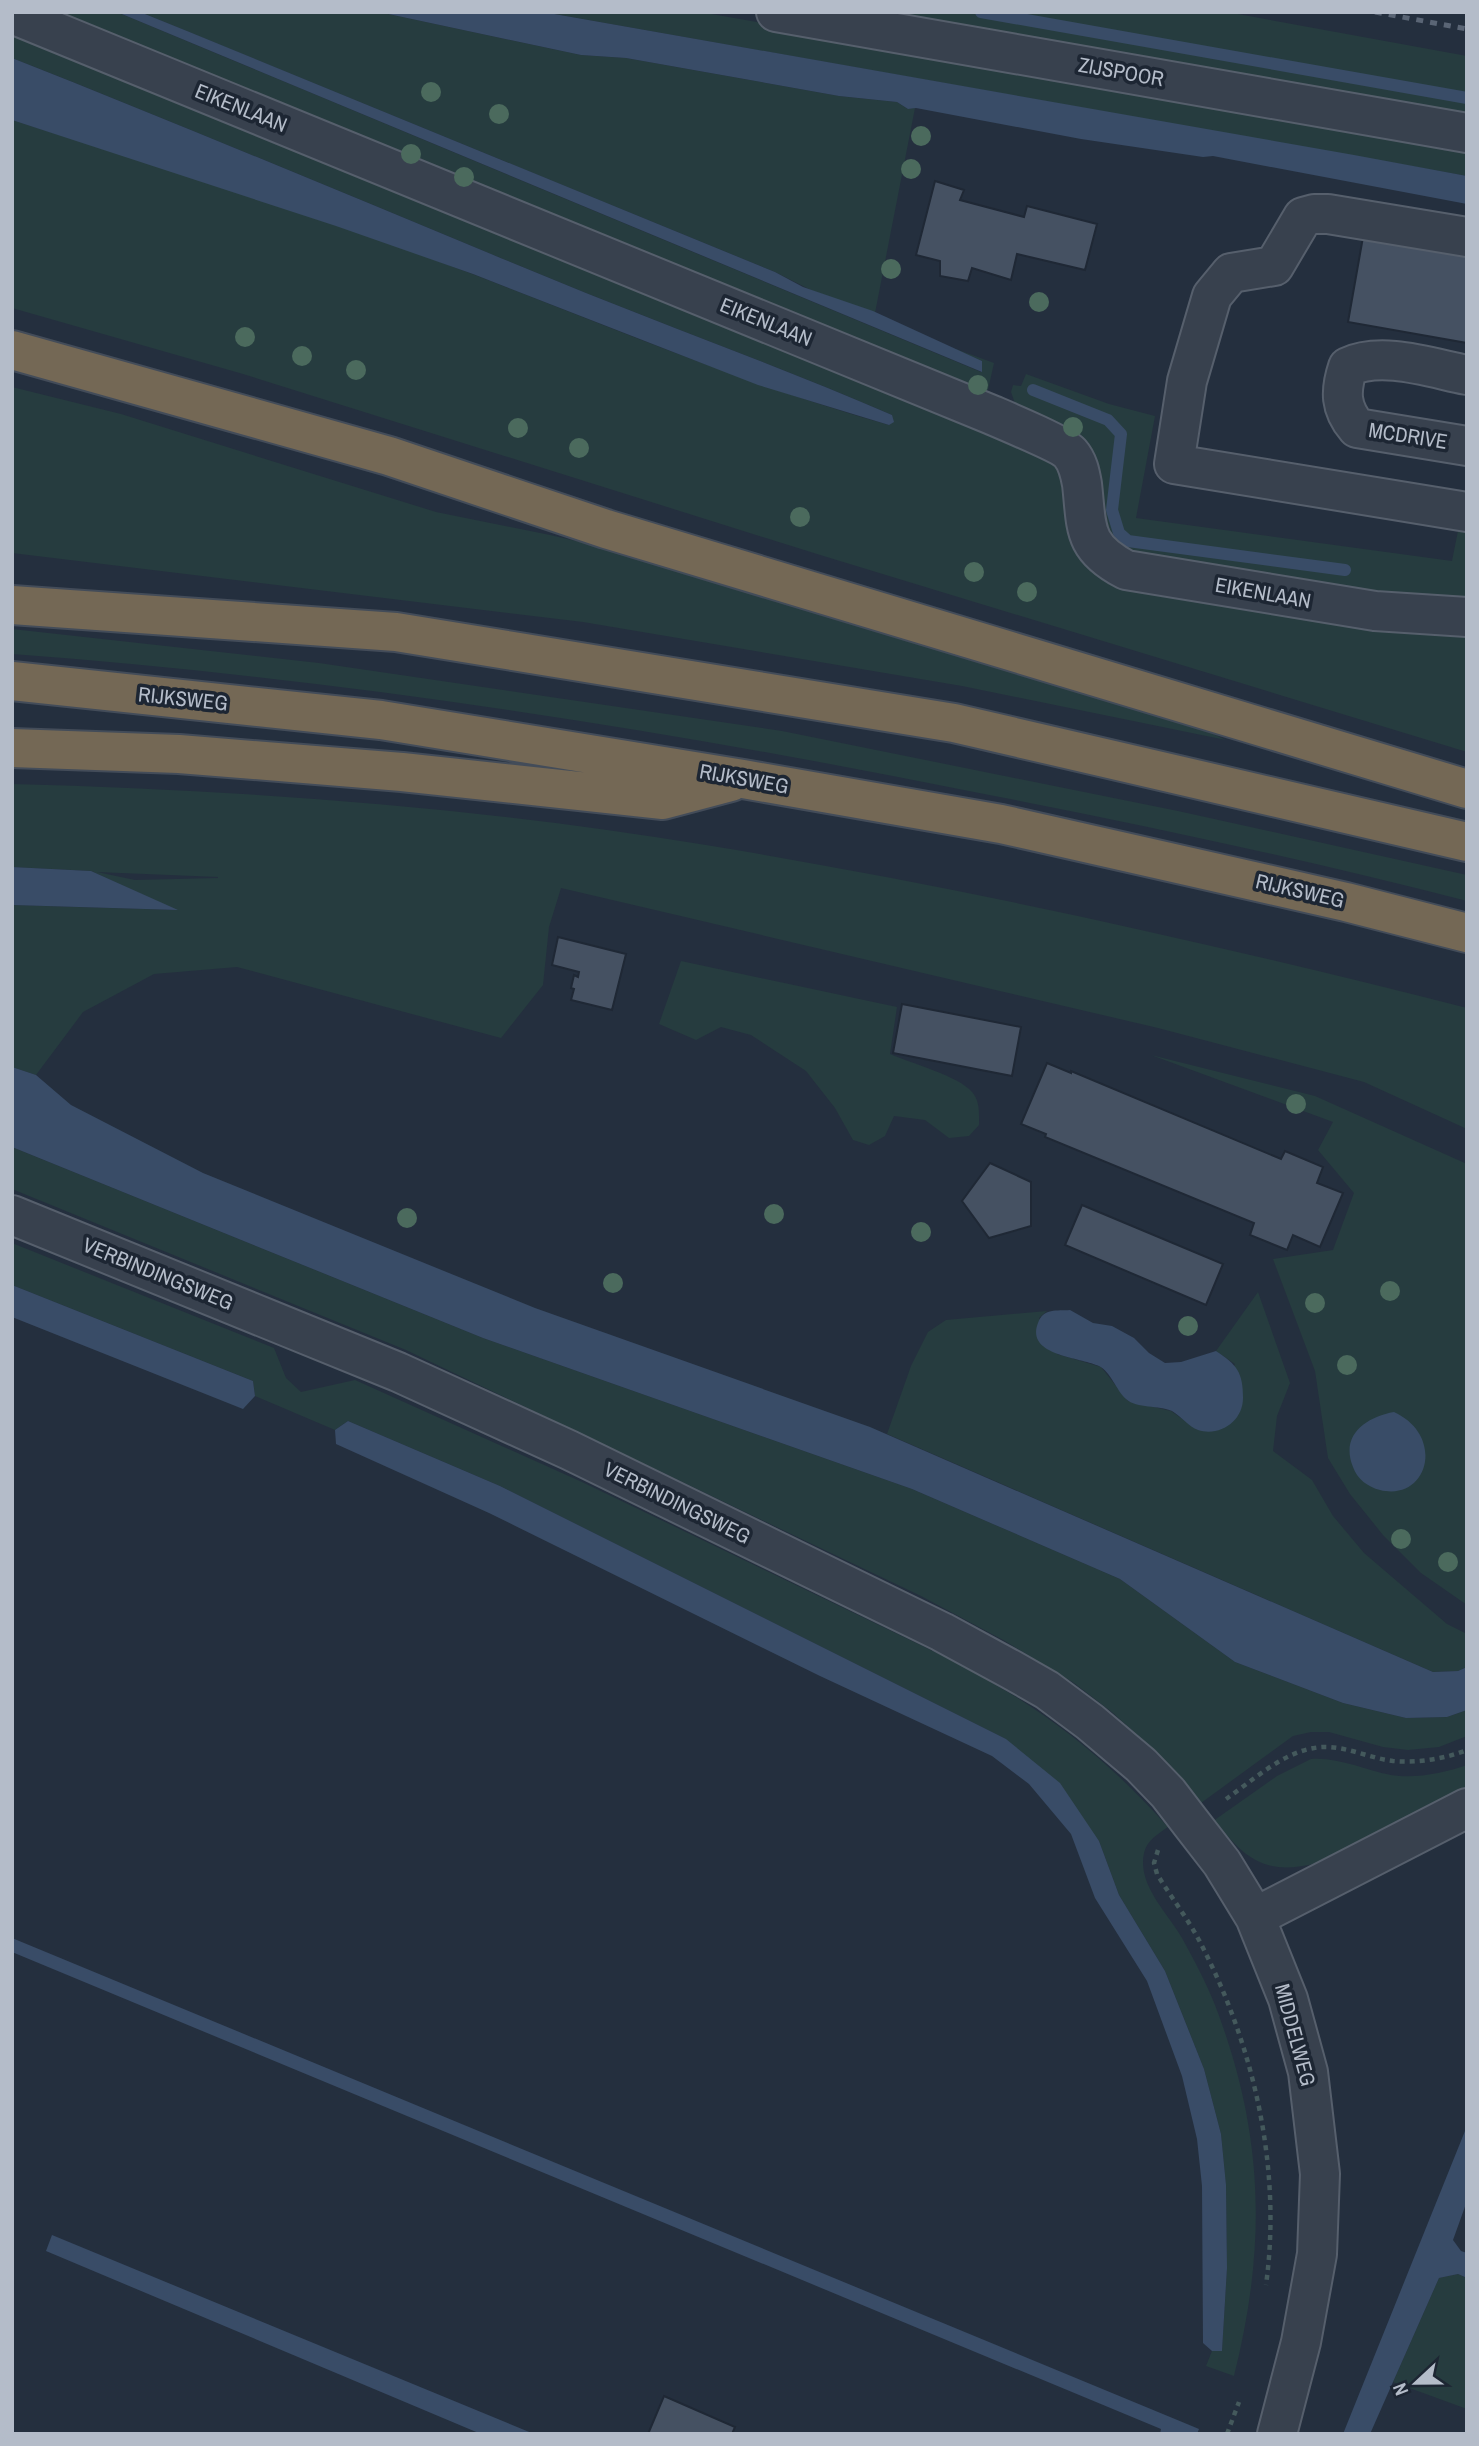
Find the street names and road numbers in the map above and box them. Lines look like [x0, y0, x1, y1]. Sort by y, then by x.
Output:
street label: ZIJSPOOR [1076, 50, 1166, 93]
street label: EIKENLAAN [191, 76, 291, 139]
street label: EIKENLAAN [716, 290, 816, 353]
street label: MCDRIVE [1367, 415, 1450, 456]
street label: EIKENLAAN [1213, 570, 1313, 615]
street label: RIJKSWEG [137, 679, 229, 718]
street label: RIJKSWEG [697, 756, 791, 801]
street label: RIJKSWEG [1253, 866, 1347, 915]
street label: VERBINDINGSWEG [79, 1230, 238, 1317]
street label: VERBINDINGSWEG [599, 1454, 755, 1551]
street label: MIDDELWEG [1268, 1980, 1323, 2089]

